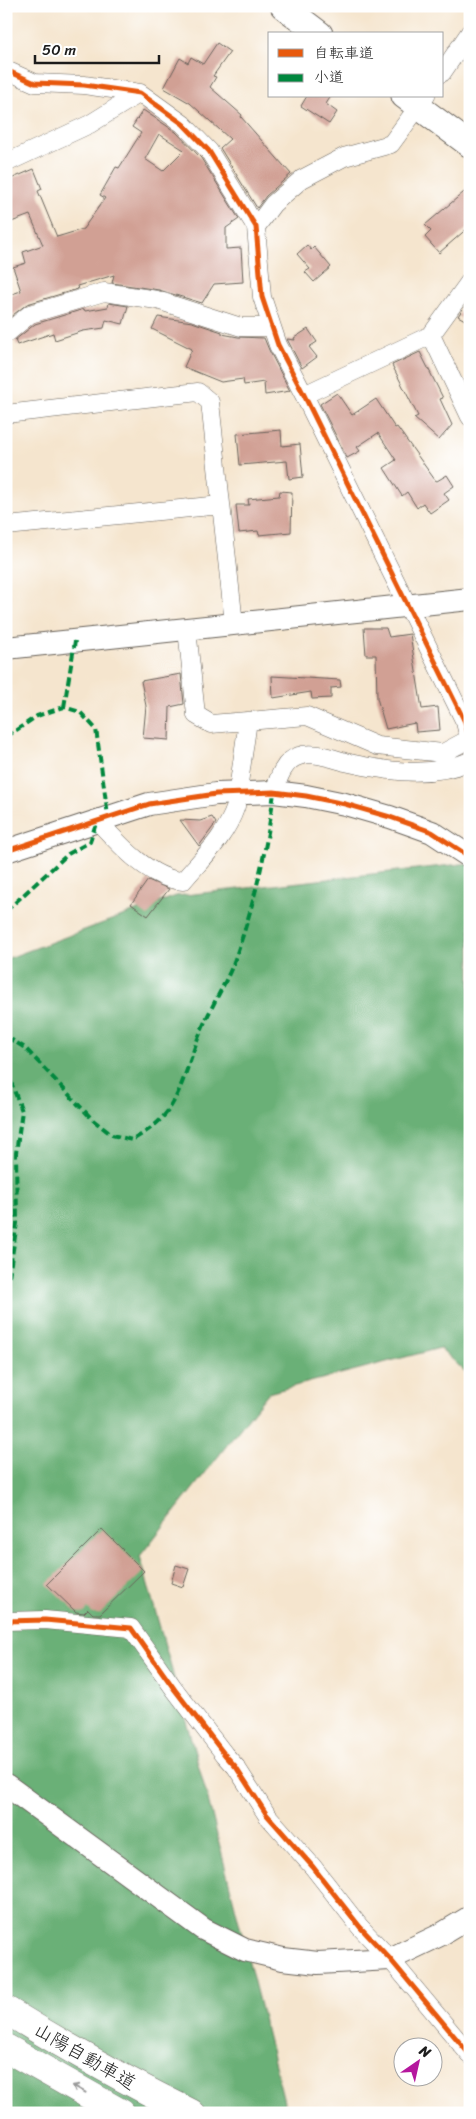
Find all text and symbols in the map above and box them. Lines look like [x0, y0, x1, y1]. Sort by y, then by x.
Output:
scale bar [35, 32, 159, 64]
legend [268, 32, 444, 98]
text: 50 m [42, 37, 77, 63]
text: 自転車道 [314, 40, 374, 66]
text: 小道 [314, 64, 344, 90]
street label: 山陽自動車道 [27, 2013, 143, 2099]
north arrow [394, 2036, 444, 2086]
text: N [413, 2038, 436, 2065]
one-way arrow [71, 2084, 86, 2094]

